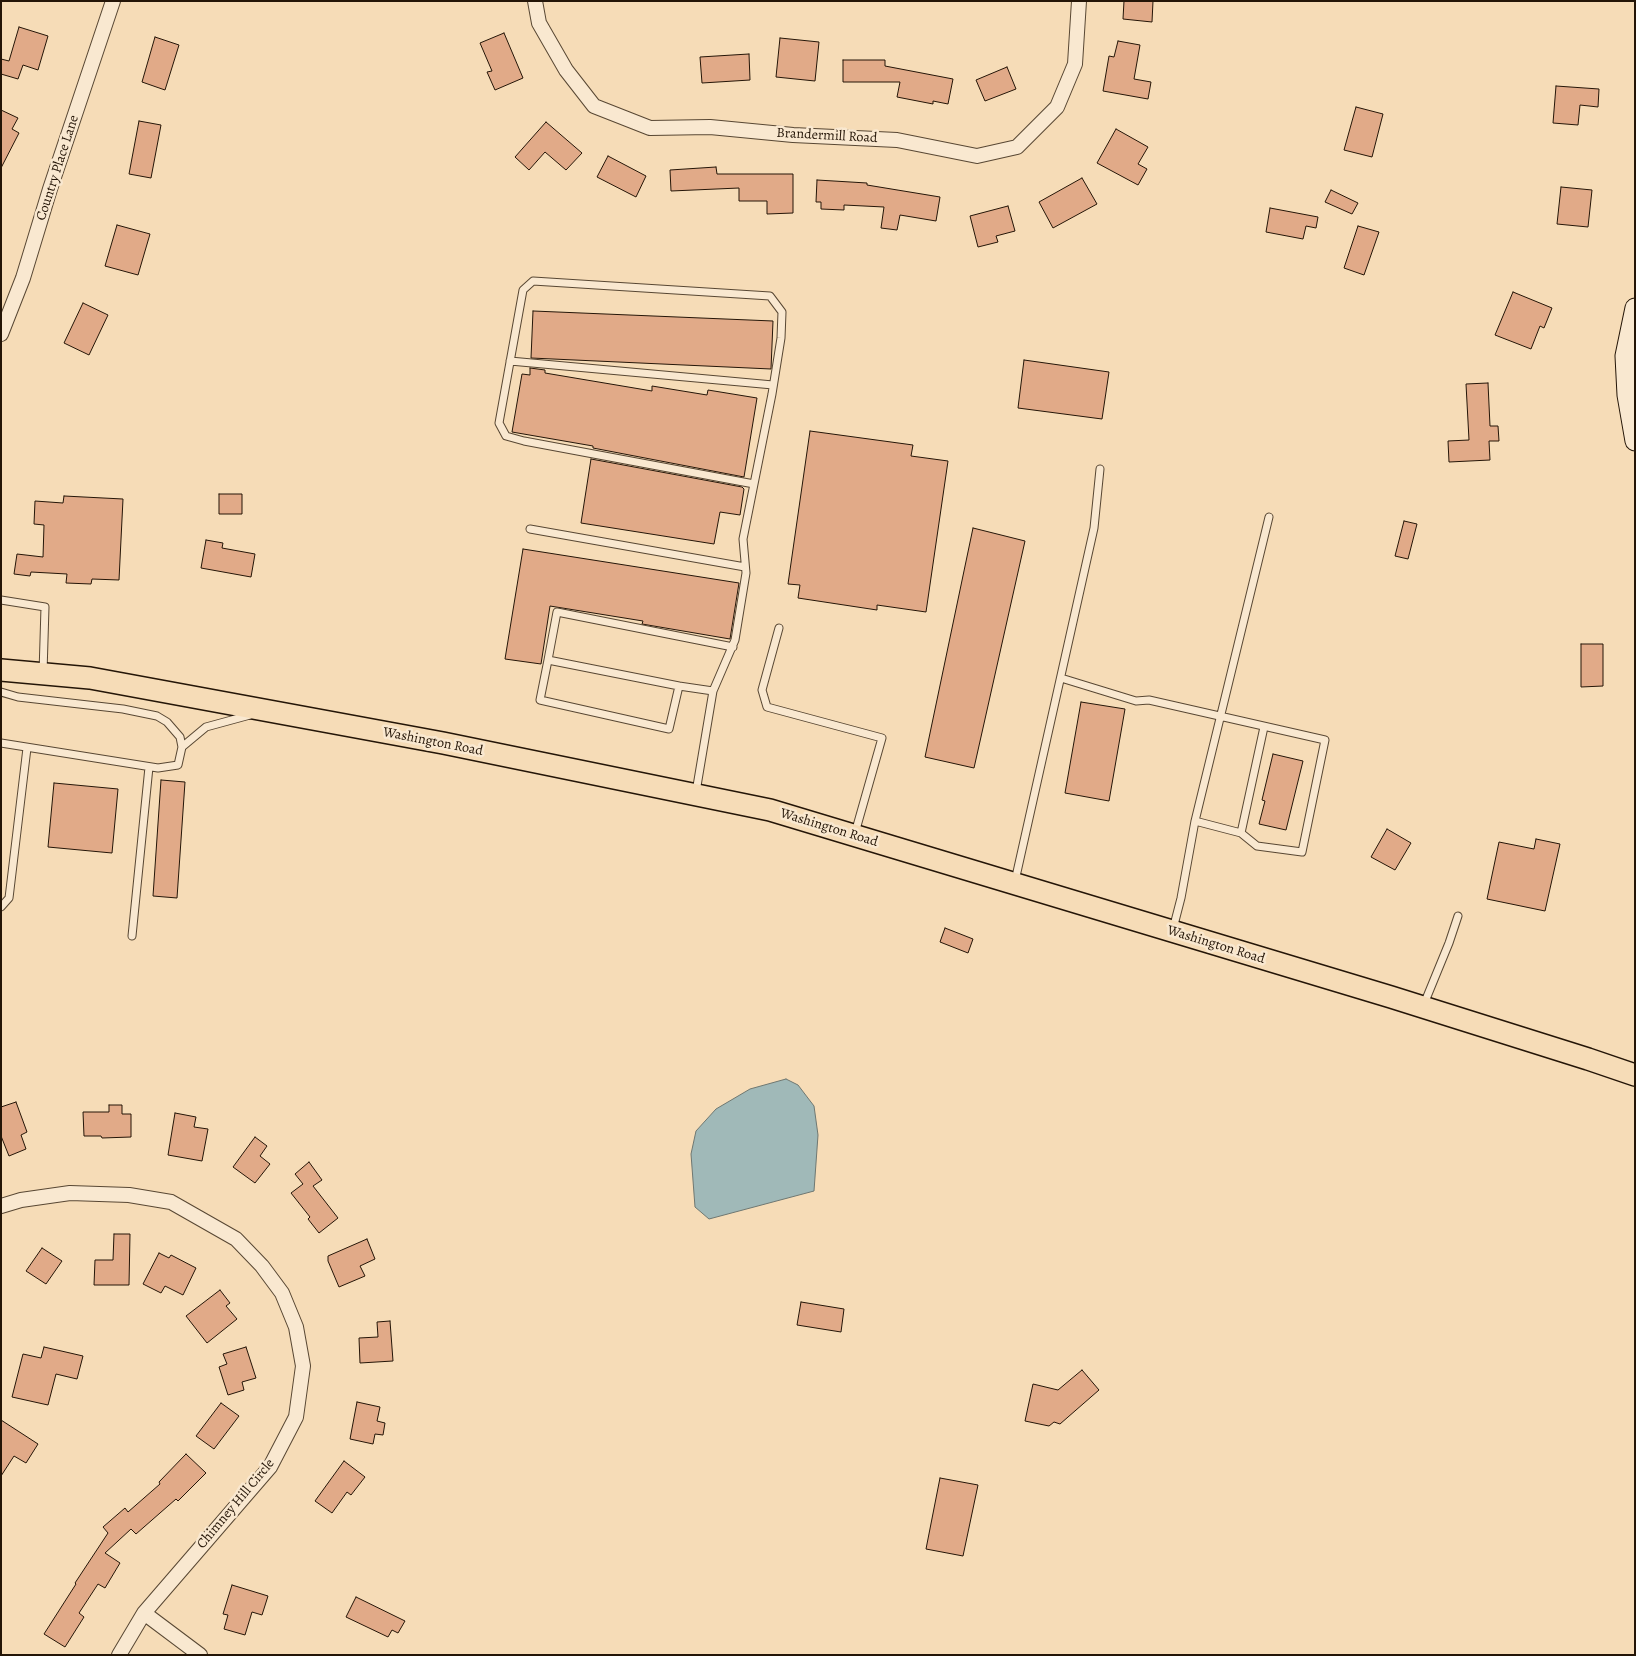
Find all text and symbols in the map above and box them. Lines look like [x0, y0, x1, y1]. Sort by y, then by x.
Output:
street label: Country Place Lane [33, 113, 83, 223]
street label: Brandermill Road [776, 125, 878, 147]
street label: Washington Road [382, 724, 484, 760]
street label: Washington Road [778, 805, 880, 851]
street label: Washington Road [1165, 922, 1267, 968]
street label: Chimney Hill Circle [194, 1456, 278, 1552]

